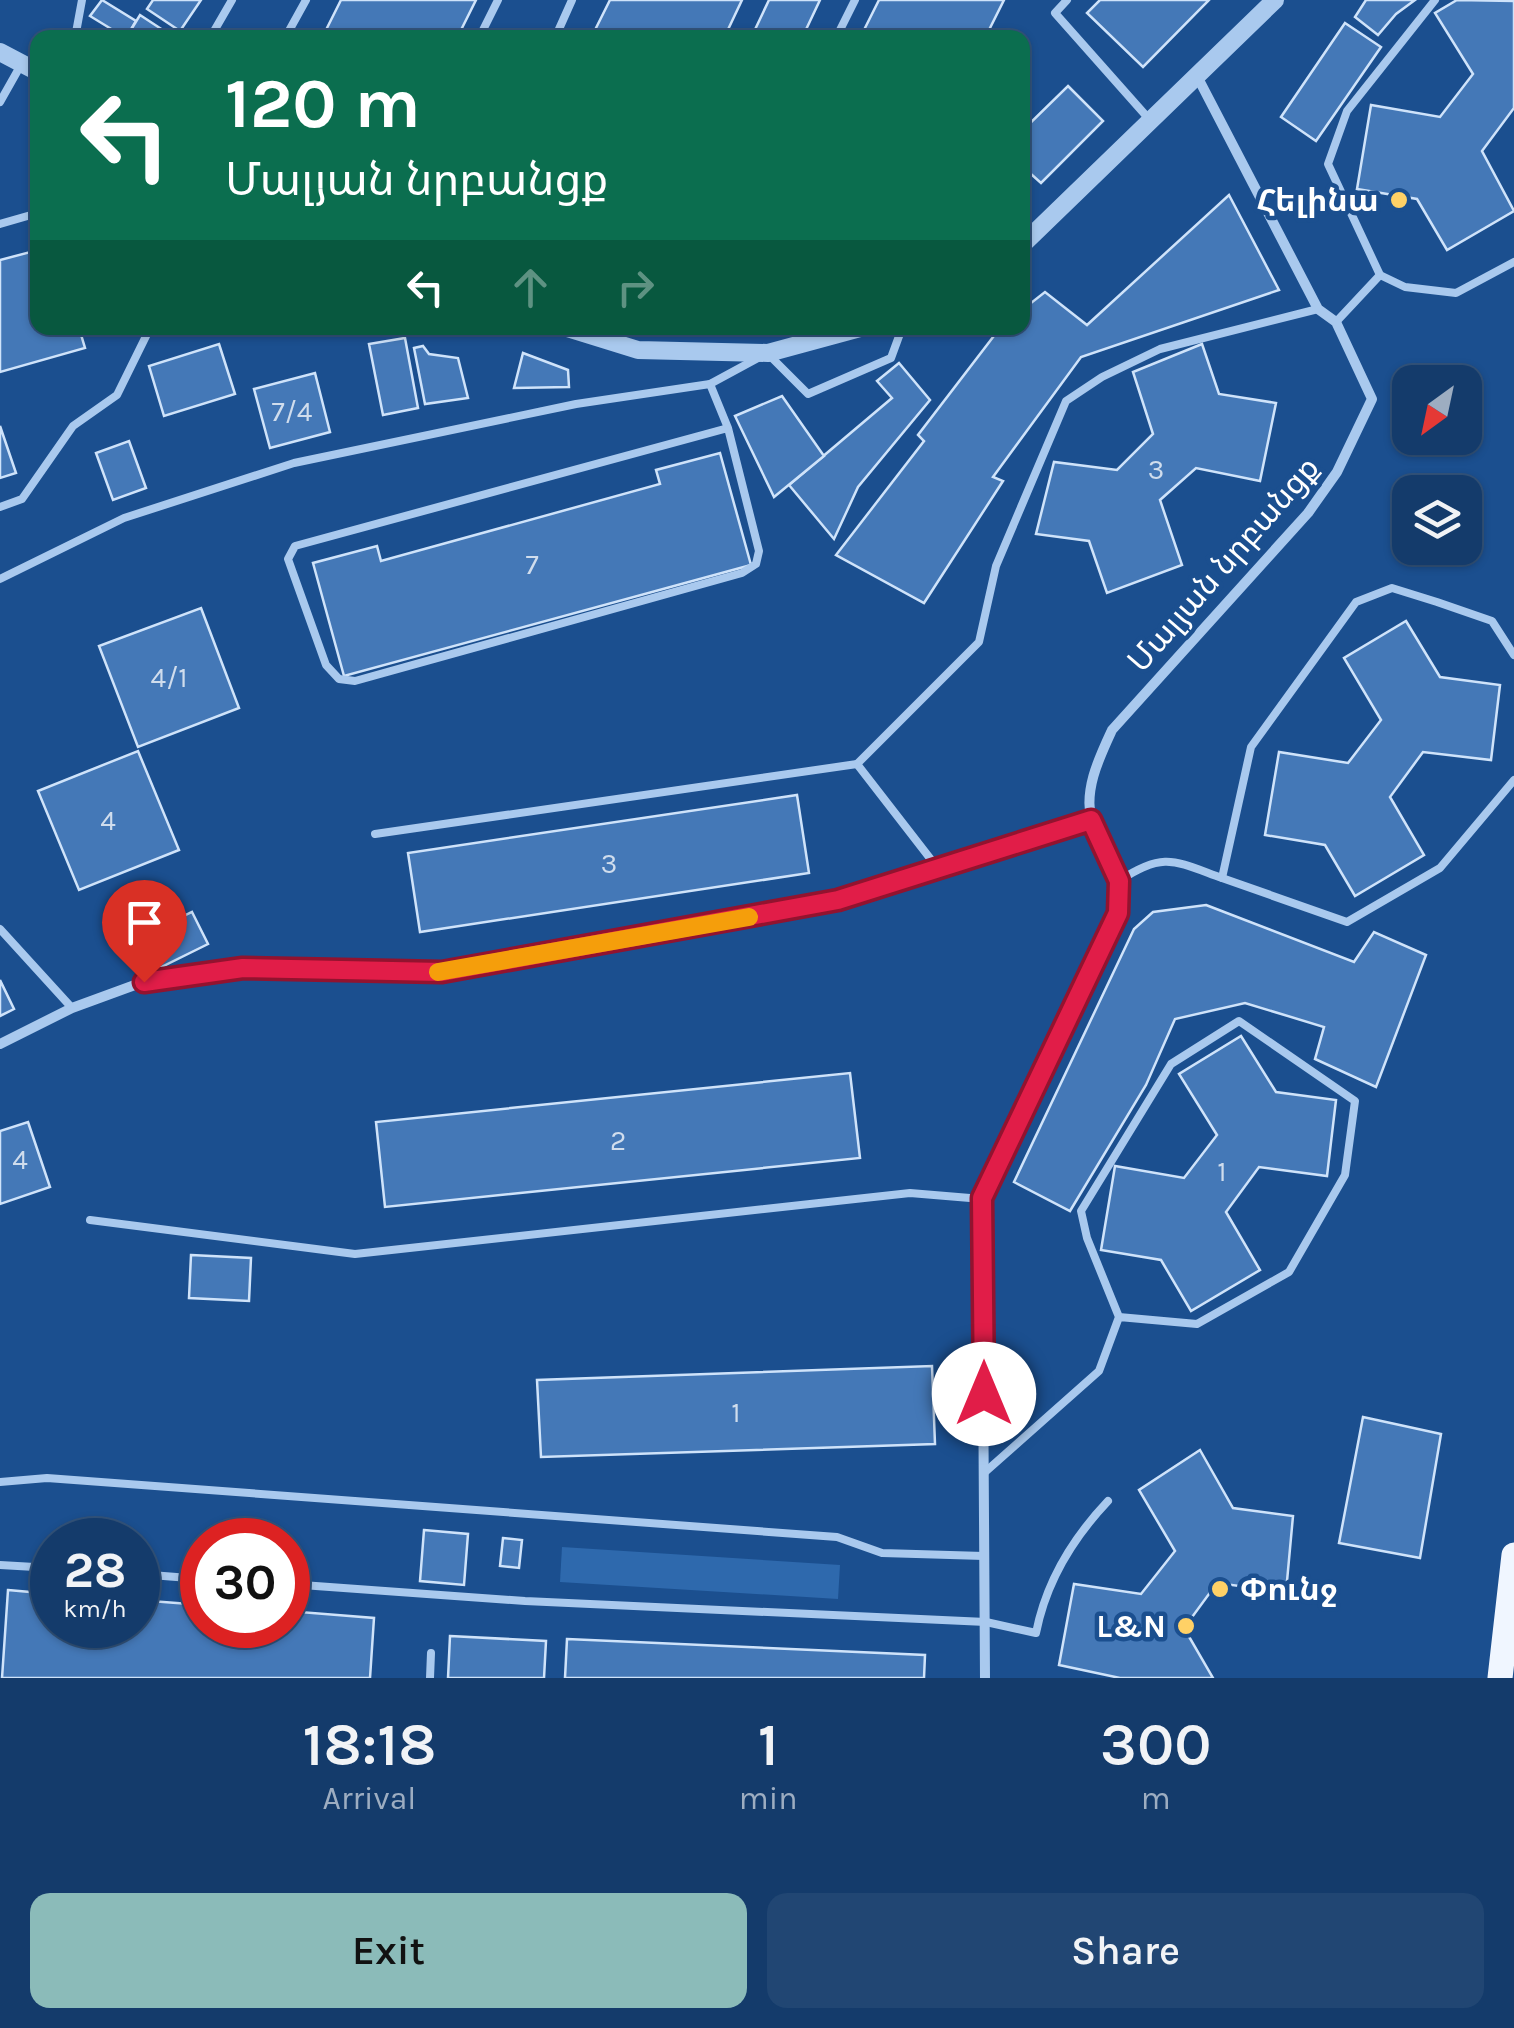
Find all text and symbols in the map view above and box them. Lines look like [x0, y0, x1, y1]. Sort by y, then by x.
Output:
text: 120 m [225, 63, 421, 145]
icon: left [60, 70, 190, 200]
text: Մալյան նրբանցք [225, 154, 608, 206]
place label: Հելինա [1256, 182, 1379, 219]
marker: Հելինա [1388, 189, 1410, 211]
icon: left [398, 260, 453, 315]
icon: ahead [503, 260, 558, 315]
icon: right [608, 260, 663, 315]
north arrow [1392, 365, 1482, 455]
map controls [1392, 365, 1482, 565]
house number: 7/4 [272, 395, 313, 428]
street label: Մալյան նրբանցք [1120, 449, 1327, 679]
house number: 3 [1148, 453, 1164, 486]
button: layers [1392, 475, 1482, 565]
house number: 7 [525, 548, 539, 581]
house number: 4/1 [151, 661, 187, 694]
house number: 4 [100, 804, 116, 837]
house number: 3 [601, 847, 617, 880]
pin [102, 880, 187, 983]
icon: arrive [117, 895, 172, 950]
house number: 2 [610, 1124, 626, 1157]
house number: 4 [12, 1143, 28, 1176]
house number: 1 [1217, 1155, 1227, 1188]
position arrow [932, 1342, 1036, 1446]
house number: 1 [731, 1396, 741, 1429]
speed limit sign: 30 [180, 1518, 310, 1648]
text: 28 [64, 1541, 126, 1600]
place label: Փունջ [1240, 1571, 1337, 1608]
marker: Փունջ [1209, 1578, 1231, 1600]
text: km/h [63, 1594, 127, 1623]
place label: L&N [1096, 1608, 1166, 1645]
marker: L&N [1175, 1615, 1197, 1637]
text: 18:18 [302, 1710, 436, 1780]
text: 1 [758, 1710, 779, 1780]
text: 300 [1100, 1710, 1212, 1780]
text: Arrival [323, 1780, 416, 1817]
text: min [739, 1780, 798, 1817]
text: m [1141, 1780, 1171, 1817]
button: Exit [30, 1893, 747, 2008]
button: Share [767, 1893, 1484, 2008]

